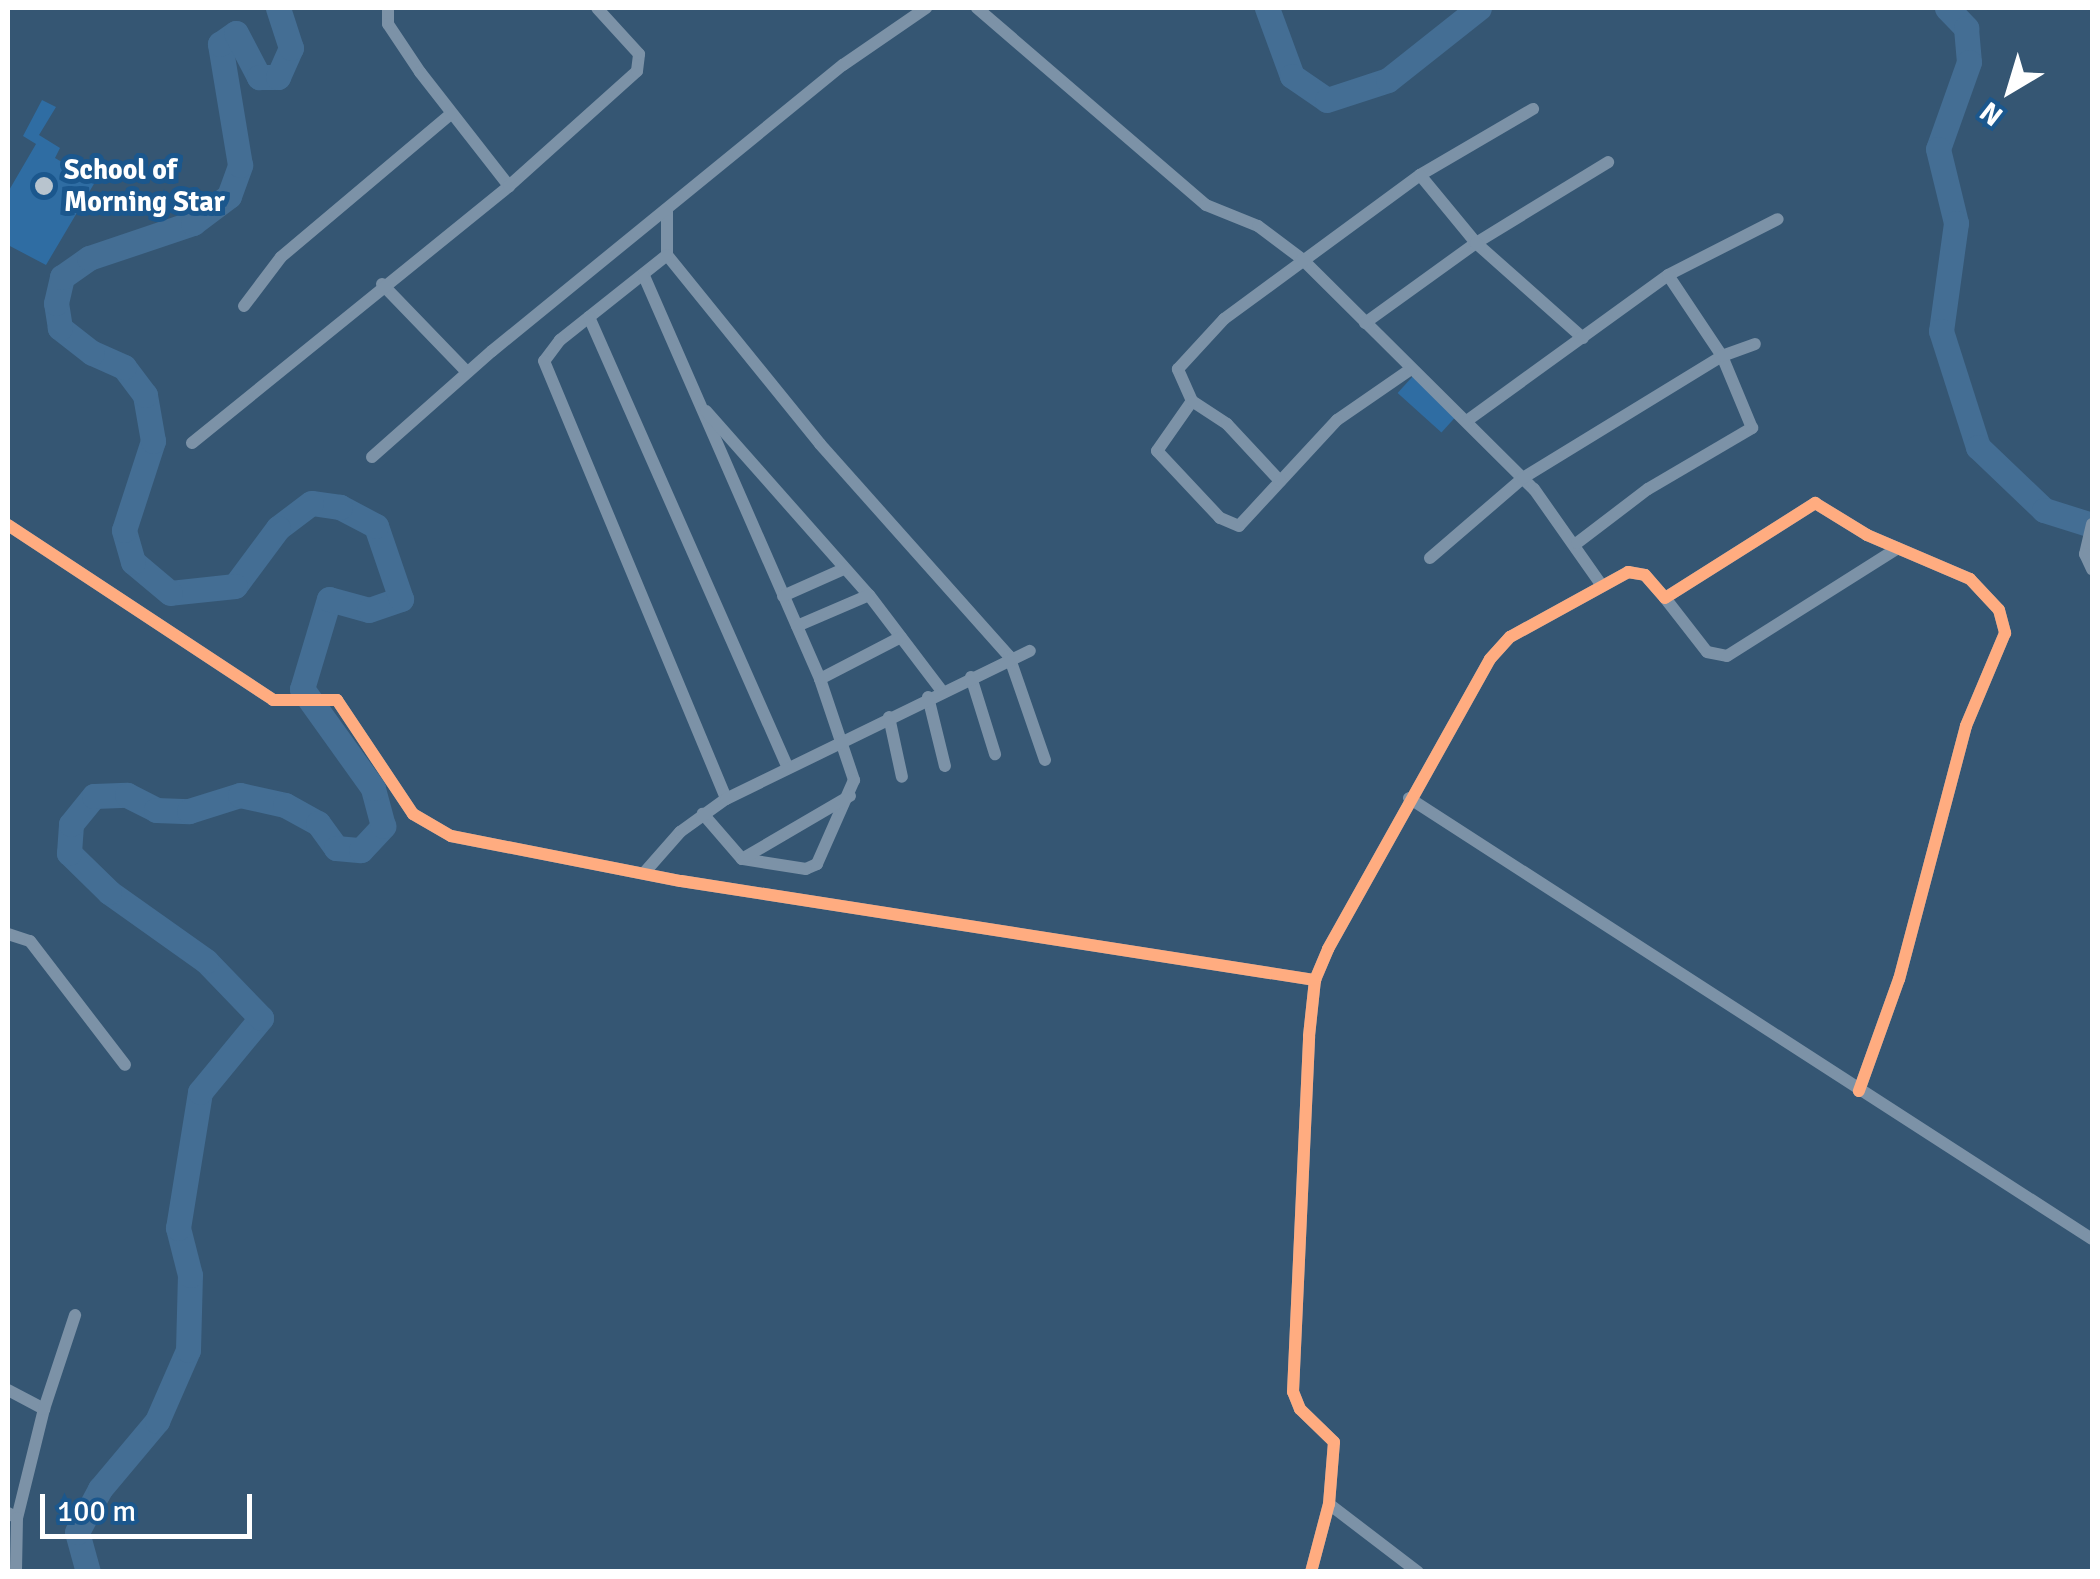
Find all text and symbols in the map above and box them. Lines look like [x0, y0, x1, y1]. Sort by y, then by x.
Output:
north arrow [1960, 40, 2060, 140]
text: N [1973, 94, 2010, 133]
place label: School of Morning Star [64, 153, 225, 219]
marker: School of Morning Star [33, 175, 55, 197]
scale bar [45, 1474, 258, 1536]
text: 100 m [57, 1493, 136, 1530]

